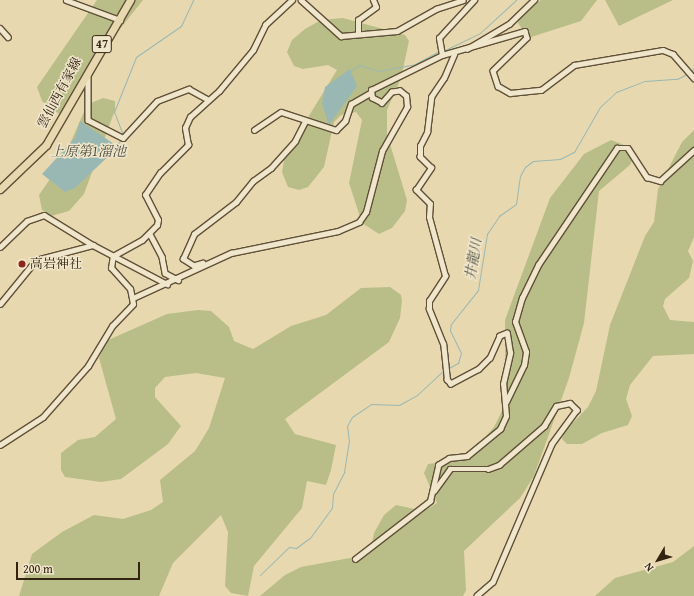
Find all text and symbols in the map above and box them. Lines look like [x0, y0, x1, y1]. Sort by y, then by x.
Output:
road number: 47 [91, 34, 113, 54]
street label: 雲仙西有家線 [35, 55, 85, 131]
water label: 上原第1溜池 [50, 143, 126, 159]
water label: 井龍川 [461, 237, 485, 281]
place label: 高岩神社 [30, 256, 82, 272]
marker: 高岩神社 [17, 259, 27, 269]
north arrow [638, 540, 678, 580]
scale bar [18, 554, 142, 580]
text: 200 m [23, 560, 53, 577]
text: N [640, 560, 657, 575]

